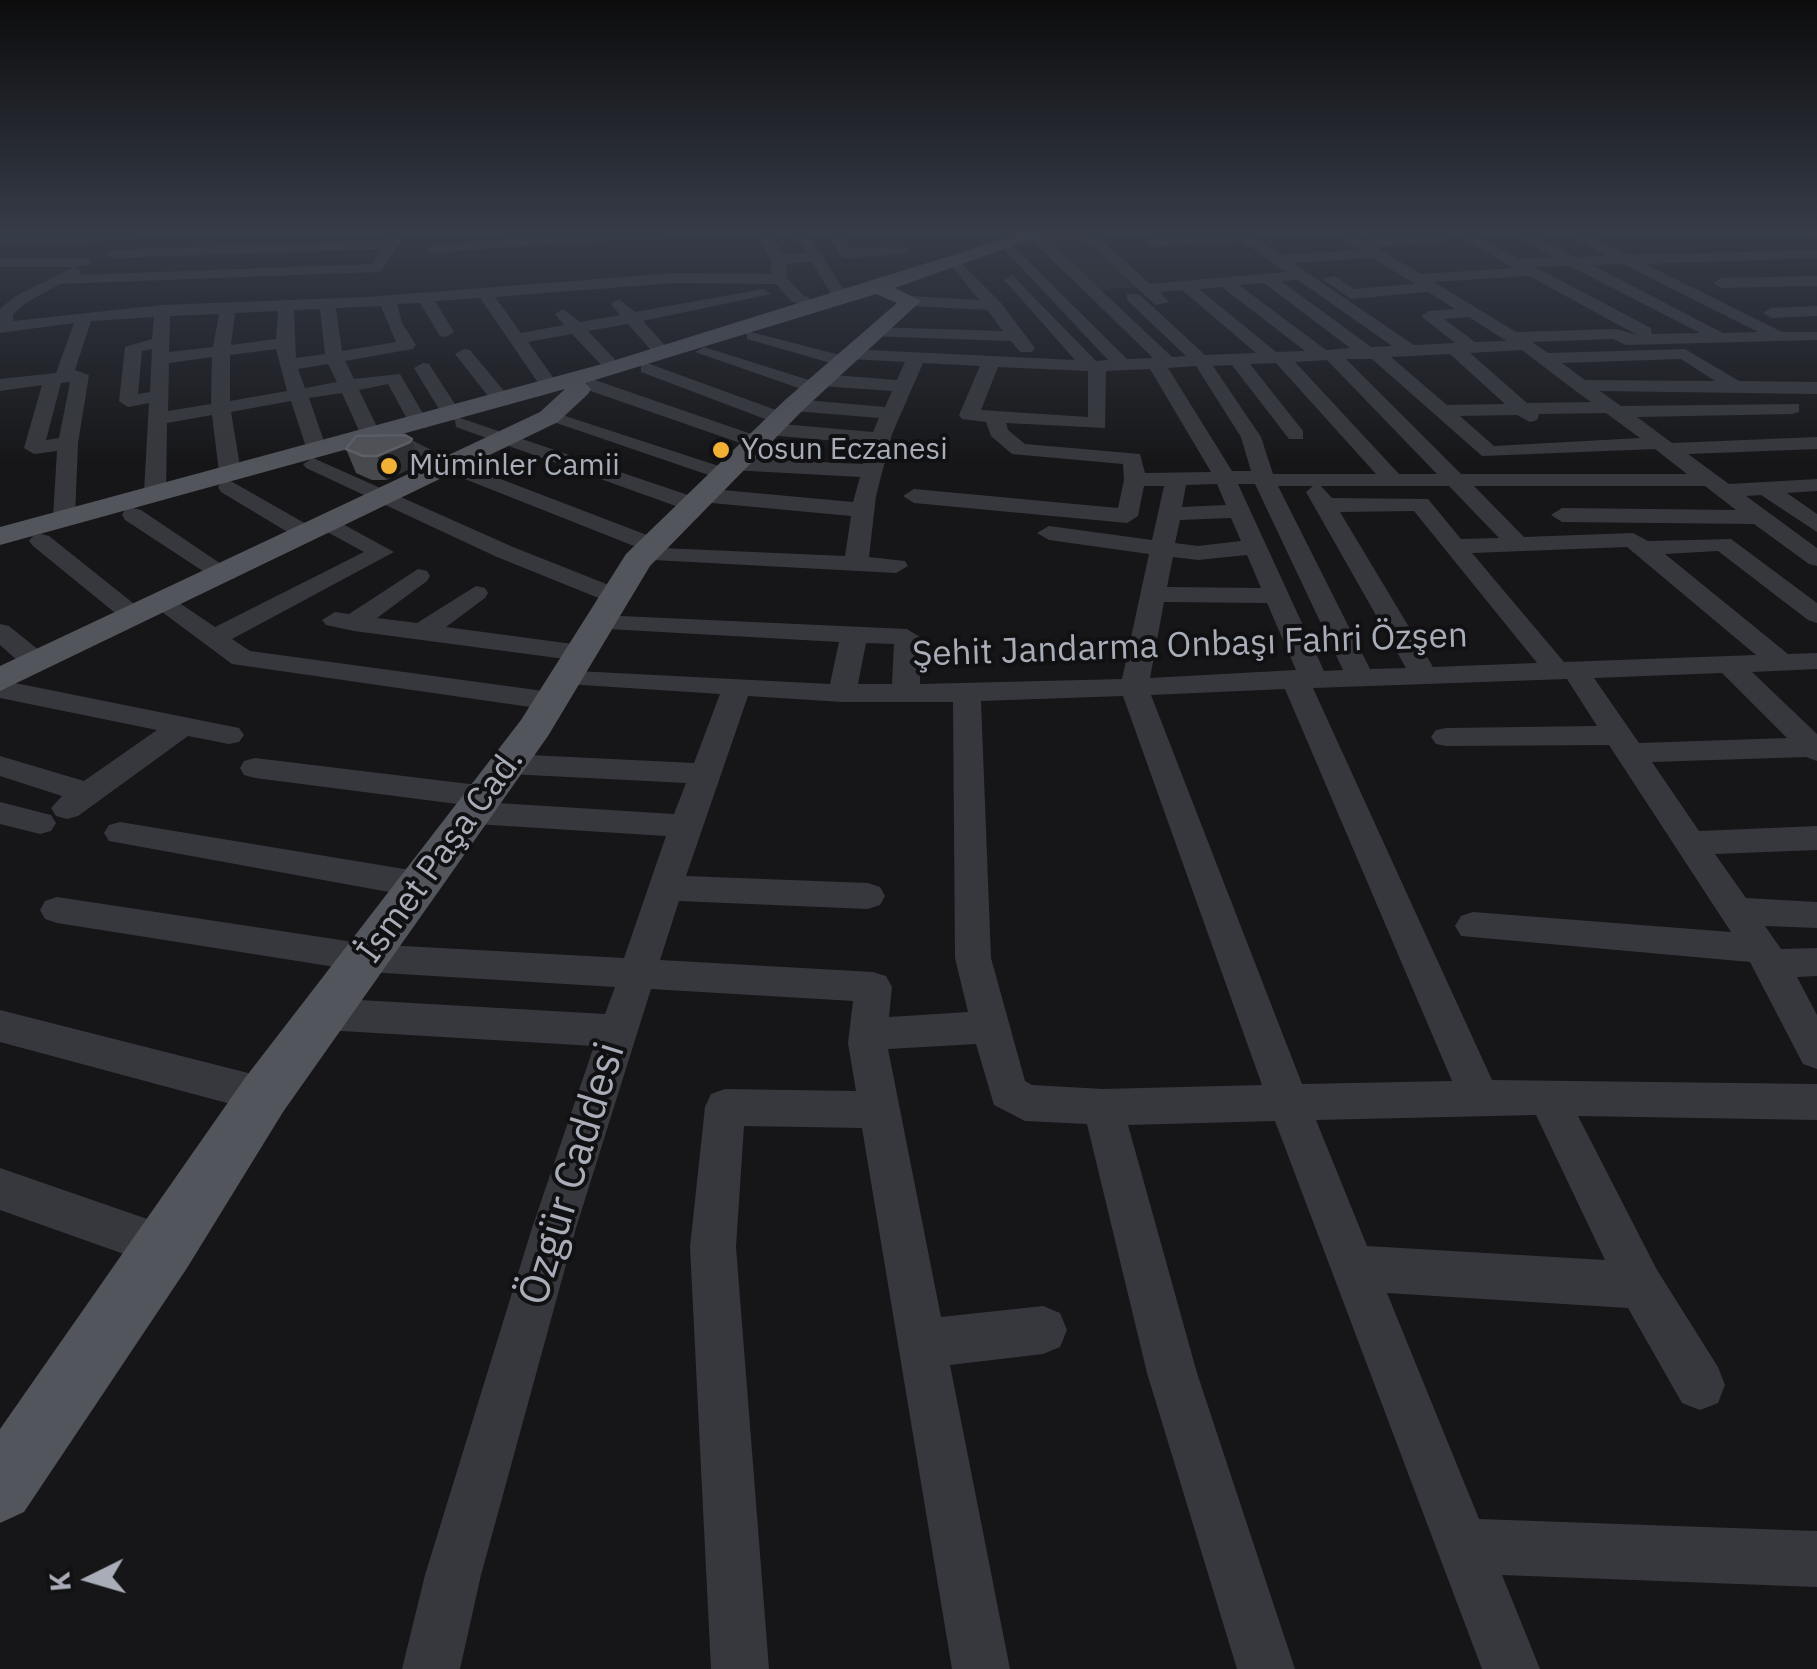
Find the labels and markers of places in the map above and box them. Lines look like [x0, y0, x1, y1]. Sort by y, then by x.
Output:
place label: Yosun Eczanesi [741, 432, 948, 468]
marker: Yosun Eczanesi [710, 439, 732, 461]
place label: Müminler Camii [409, 448, 620, 484]
marker: Müminler Camii [378, 455, 400, 477]

